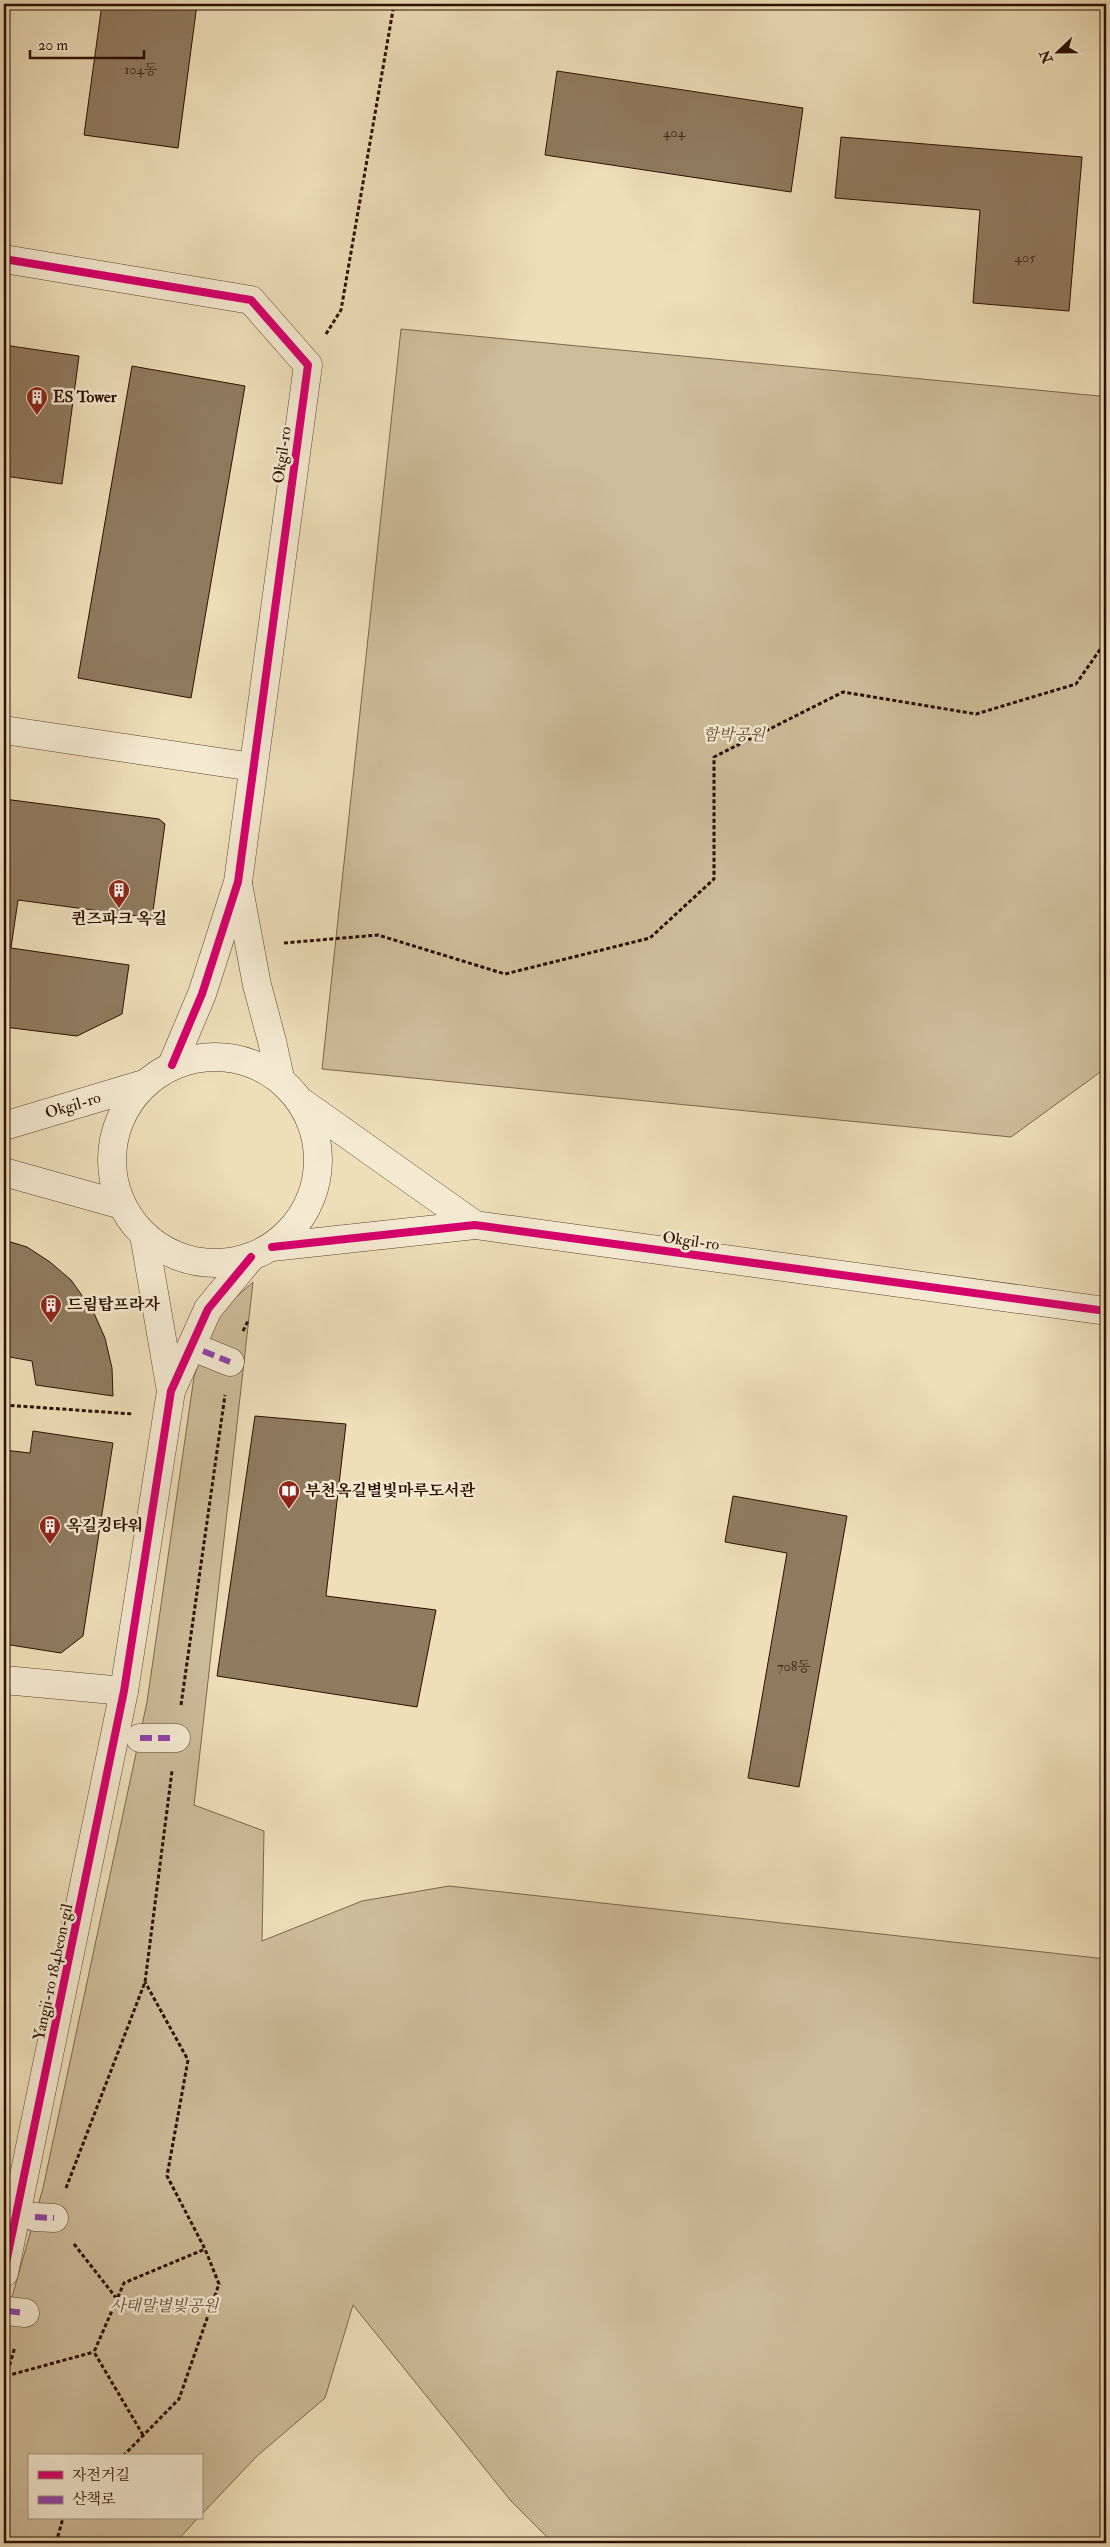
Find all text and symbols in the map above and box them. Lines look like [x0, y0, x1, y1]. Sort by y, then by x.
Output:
scale bar [30, 28, 144, 60]
north arrow [1032, 28, 1082, 78]
text: 20 m [38, 36, 68, 55]
text: N [1036, 47, 1057, 67]
house number: 104동 [124, 61, 158, 78]
house number: 404 [663, 124, 687, 141]
house number: 405 [1015, 249, 1036, 266]
building icon: ES Tower [25, 385, 49, 416]
place label: ES Tower [53, 387, 118, 407]
street label: Okgil-ro [268, 425, 296, 485]
park label: 함박공원 [703, 725, 766, 745]
building icon: 퀸즈파크 옥길 [107, 878, 131, 909]
place label: 퀸즈파크 옥길 [71, 909, 167, 929]
street label: Okgil-ro [43, 1087, 103, 1123]
street label: Okgil-ro [661, 1227, 721, 1255]
building icon: 드림탑프라자 [39, 1293, 63, 1324]
place label: 드림탑프라자 [67, 1295, 160, 1315]
library icon: 부천옥길별빛마루도서관 [277, 1479, 301, 1510]
place label: 부천옥길별빛마루도서관 [305, 1481, 476, 1501]
building icon: 옥길킹타워 [38, 1514, 62, 1545]
place label: 옥길킹타워 [66, 1516, 143, 1536]
house number: 708동 [777, 1658, 811, 1675]
street label: Yangji-ro 184beon-gil [29, 1902, 77, 2042]
park label: 사태말별빛공원 [110, 2296, 220, 2316]
legend [28, 2454, 202, 2520]
text: 자전거길 [72, 2466, 130, 2485]
text: 산책로 [72, 2490, 116, 2509]

